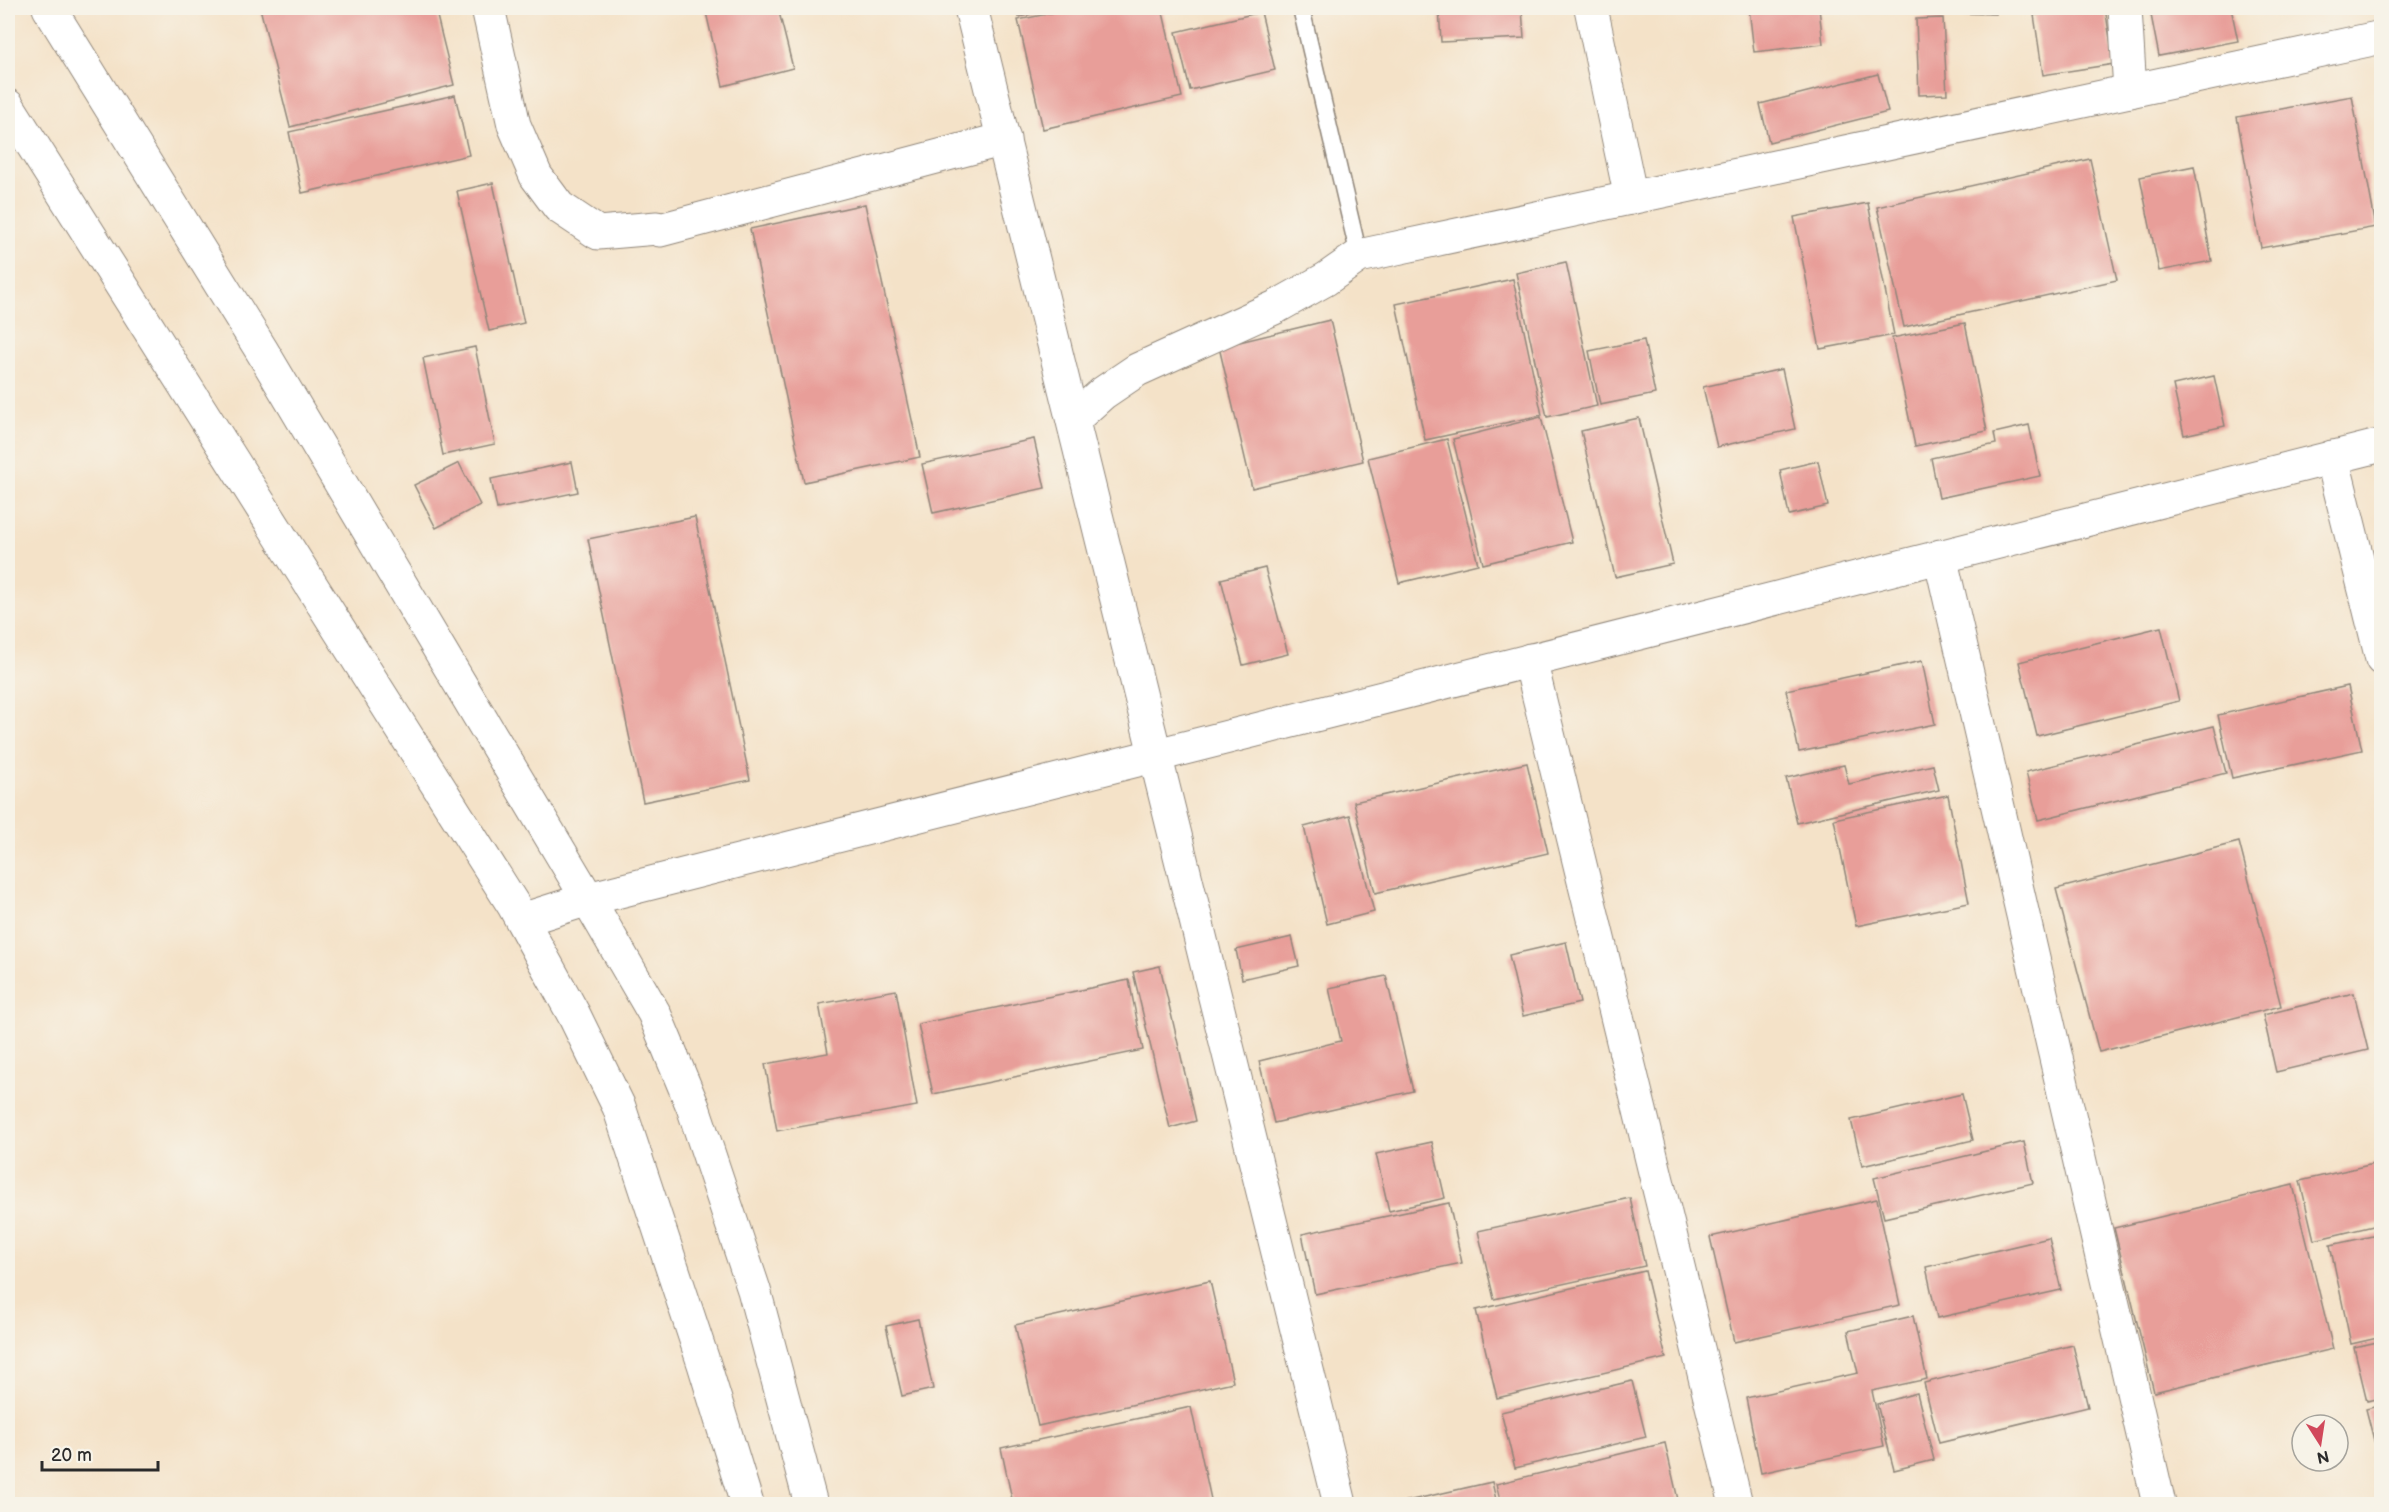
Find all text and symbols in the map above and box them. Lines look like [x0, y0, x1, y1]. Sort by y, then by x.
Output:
north arrow [2290, 1413, 2350, 1473]
scale bar [42, 1434, 158, 1472]
text: 20 m [51, 1445, 92, 1466]
text: N [2315, 1446, 2331, 1467]

